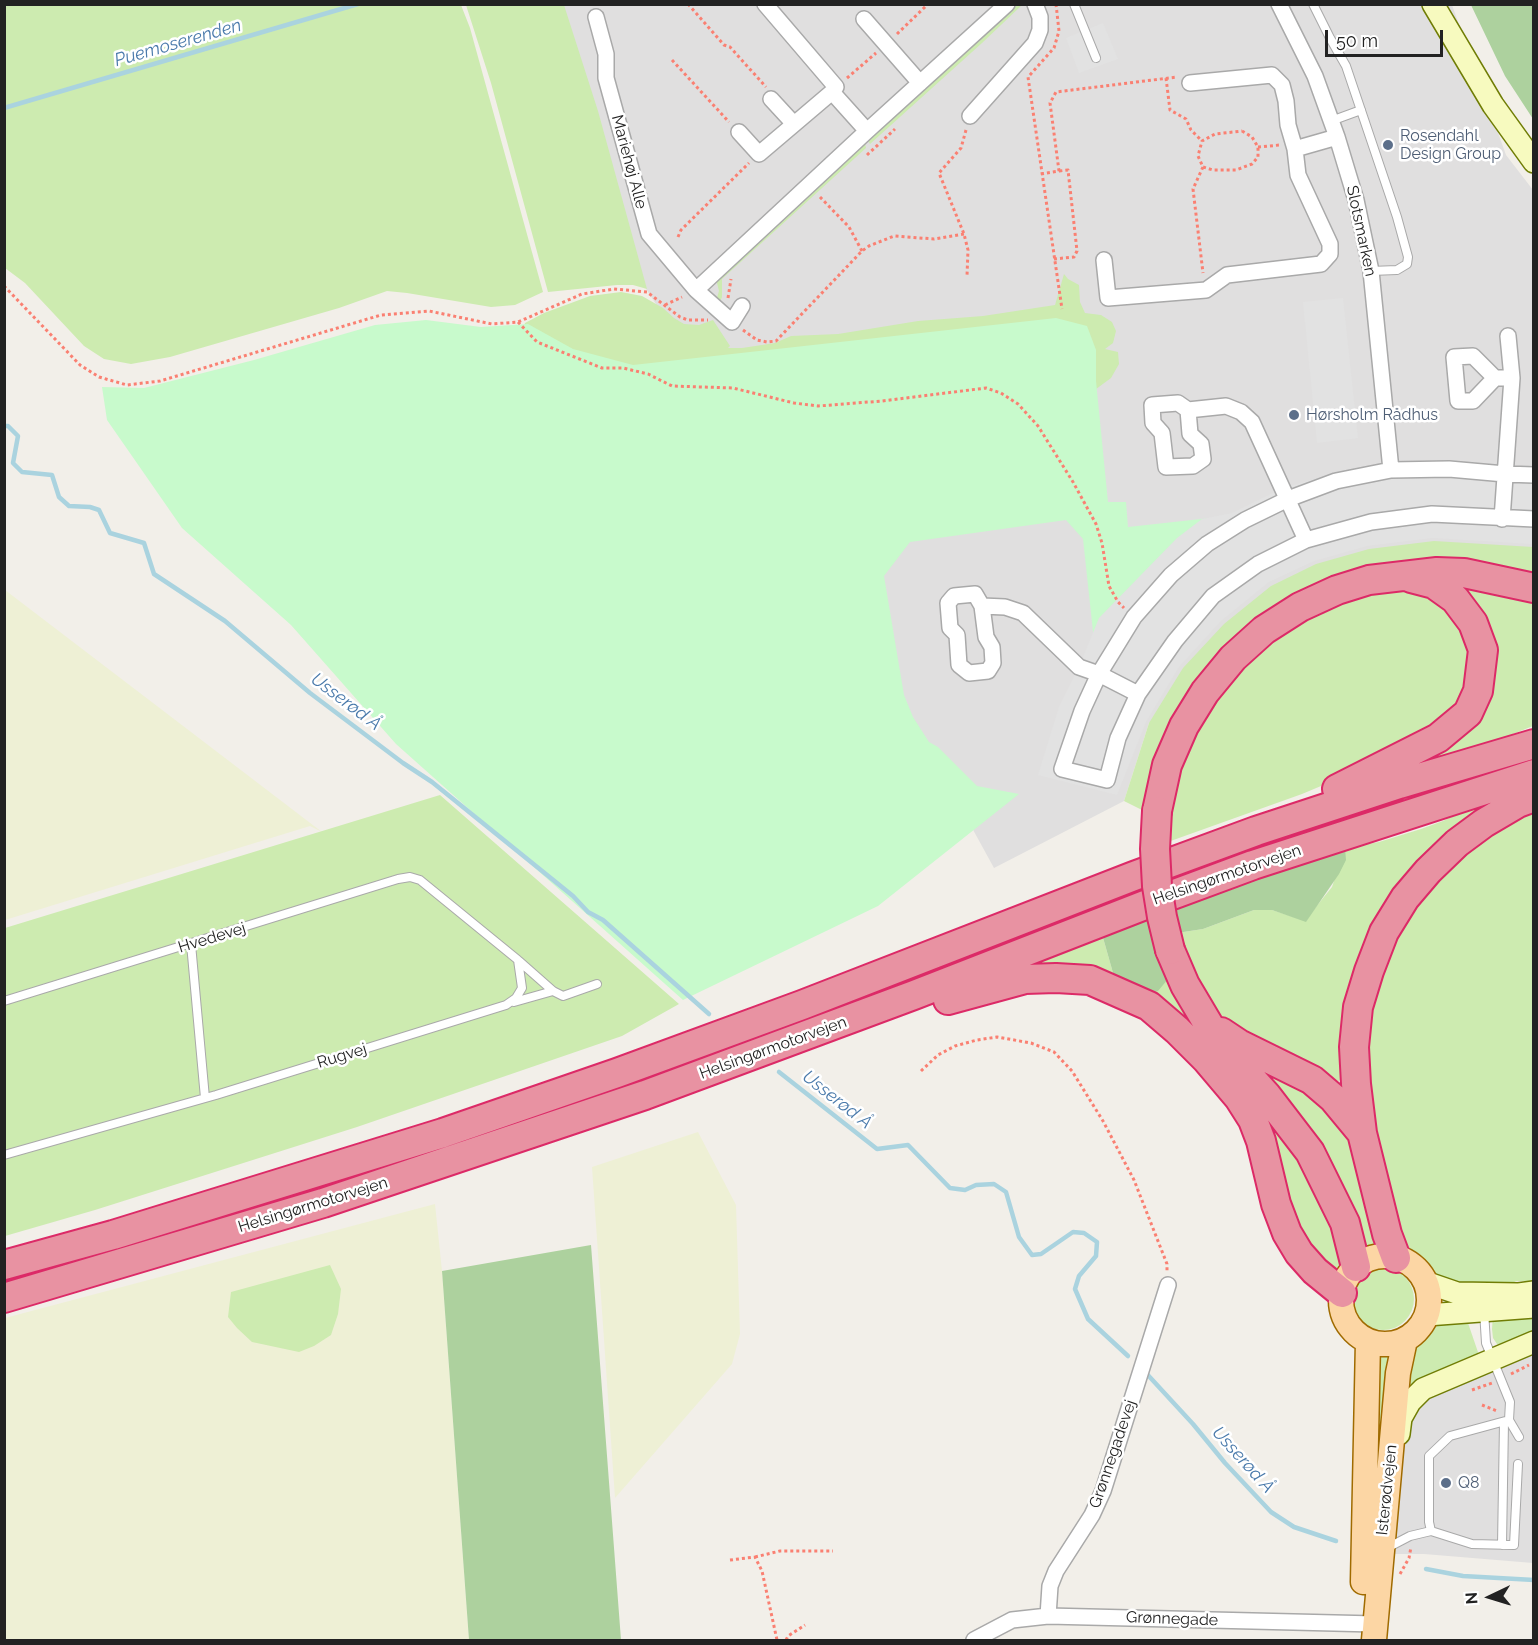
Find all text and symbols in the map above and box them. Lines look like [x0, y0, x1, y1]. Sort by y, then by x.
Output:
water label: Puemoserenden [112, 15, 244, 71]
scale bar [1328, 18, 1446, 56]
text: 50 m [1336, 30, 1378, 51]
street label: Mariehøj Alle [607, 113, 651, 211]
place label: Rosendahl Design Group [1400, 126, 1501, 164]
marker: Rosendahl Design Group [1381, 138, 1395, 152]
street label: Slotsmarken [1342, 184, 1380, 278]
place label: Hørsholm Rådhus [1306, 405, 1438, 425]
marker: Hørsholm Rådhus [1287, 408, 1301, 422]
water label: Usserød Å [307, 669, 385, 735]
street label: Helsingørmotorvejen [1150, 841, 1304, 909]
street label: Hvedevej [176, 919, 248, 957]
street label: Helsingørmotorvejen [697, 1012, 849, 1084]
street label: Rugvej [315, 1039, 369, 1073]
water label: Usserød Å [798, 1066, 876, 1134]
street label: Helsingørmotorvejen [236, 1173, 390, 1237]
street label: Grønnegadevej [1085, 1397, 1141, 1511]
water label: Usserød Å [1207, 1422, 1279, 1498]
street label: Isterødvejen [1373, 1444, 1401, 1536]
place label: Q8 [1458, 1473, 1479, 1493]
marker: Q8 [1439, 1476, 1453, 1490]
north arrow [1460, 1567, 1520, 1627]
text: N [1462, 1592, 1481, 1605]
street label: Grønnegade [1126, 1608, 1218, 1630]

